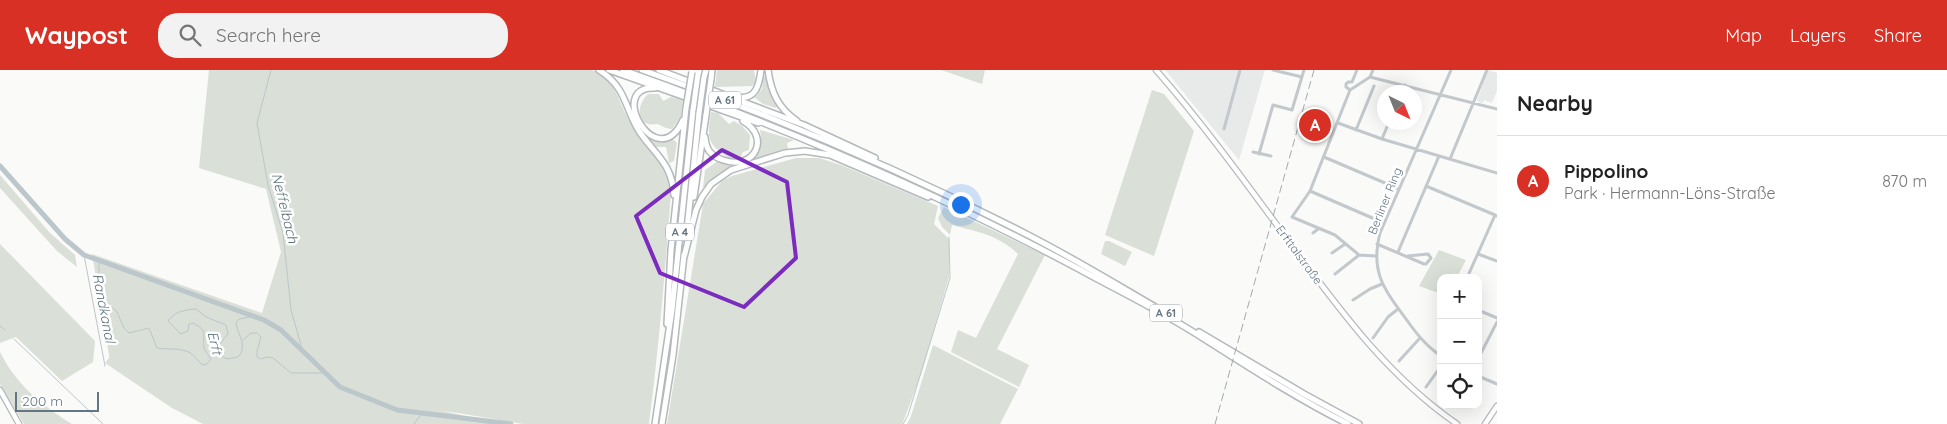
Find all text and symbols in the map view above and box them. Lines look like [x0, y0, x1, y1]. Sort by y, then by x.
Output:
search box [158, 13, 508, 58]
text: Waypost [25, 20, 128, 50]
icon: search [176, 21, 204, 49]
text: Search here [216, 23, 321, 47]
text: Map [1725, 24, 1762, 47]
text: Layers [1790, 24, 1846, 47]
text: Share [1874, 24, 1922, 47]
north arrow [1377, 85, 1422, 130]
text: Nearby [1517, 90, 1593, 116]
road number: A 61 [709, 92, 741, 108]
pin: A [1299, 106, 1331, 144]
text: Pippolino [1564, 159, 1648, 183]
street label: Berliner Ring [1364, 165, 1405, 237]
water label: Neffelbach [268, 171, 303, 246]
text: A [1528, 171, 1538, 191]
text: 870 m [1882, 171, 1927, 191]
text: Park · Hermann-Löns-Straße [1564, 183, 1775, 203]
your location [948, 192, 974, 218]
street label: Erfttalstraße [1273, 222, 1326, 287]
road number: A 4 [666, 224, 694, 240]
water label: Randkanal [88, 272, 120, 346]
map controls [1437, 274, 1482, 409]
button: + [1437, 274, 1482, 319]
road number: A 61 [1150, 304, 1182, 322]
button: − [1437, 319, 1482, 364]
water label: Erft [204, 330, 227, 359]
button: locate [1437, 364, 1482, 409]
scale bar [15, 389, 99, 412]
text: 200 m [22, 392, 63, 410]

